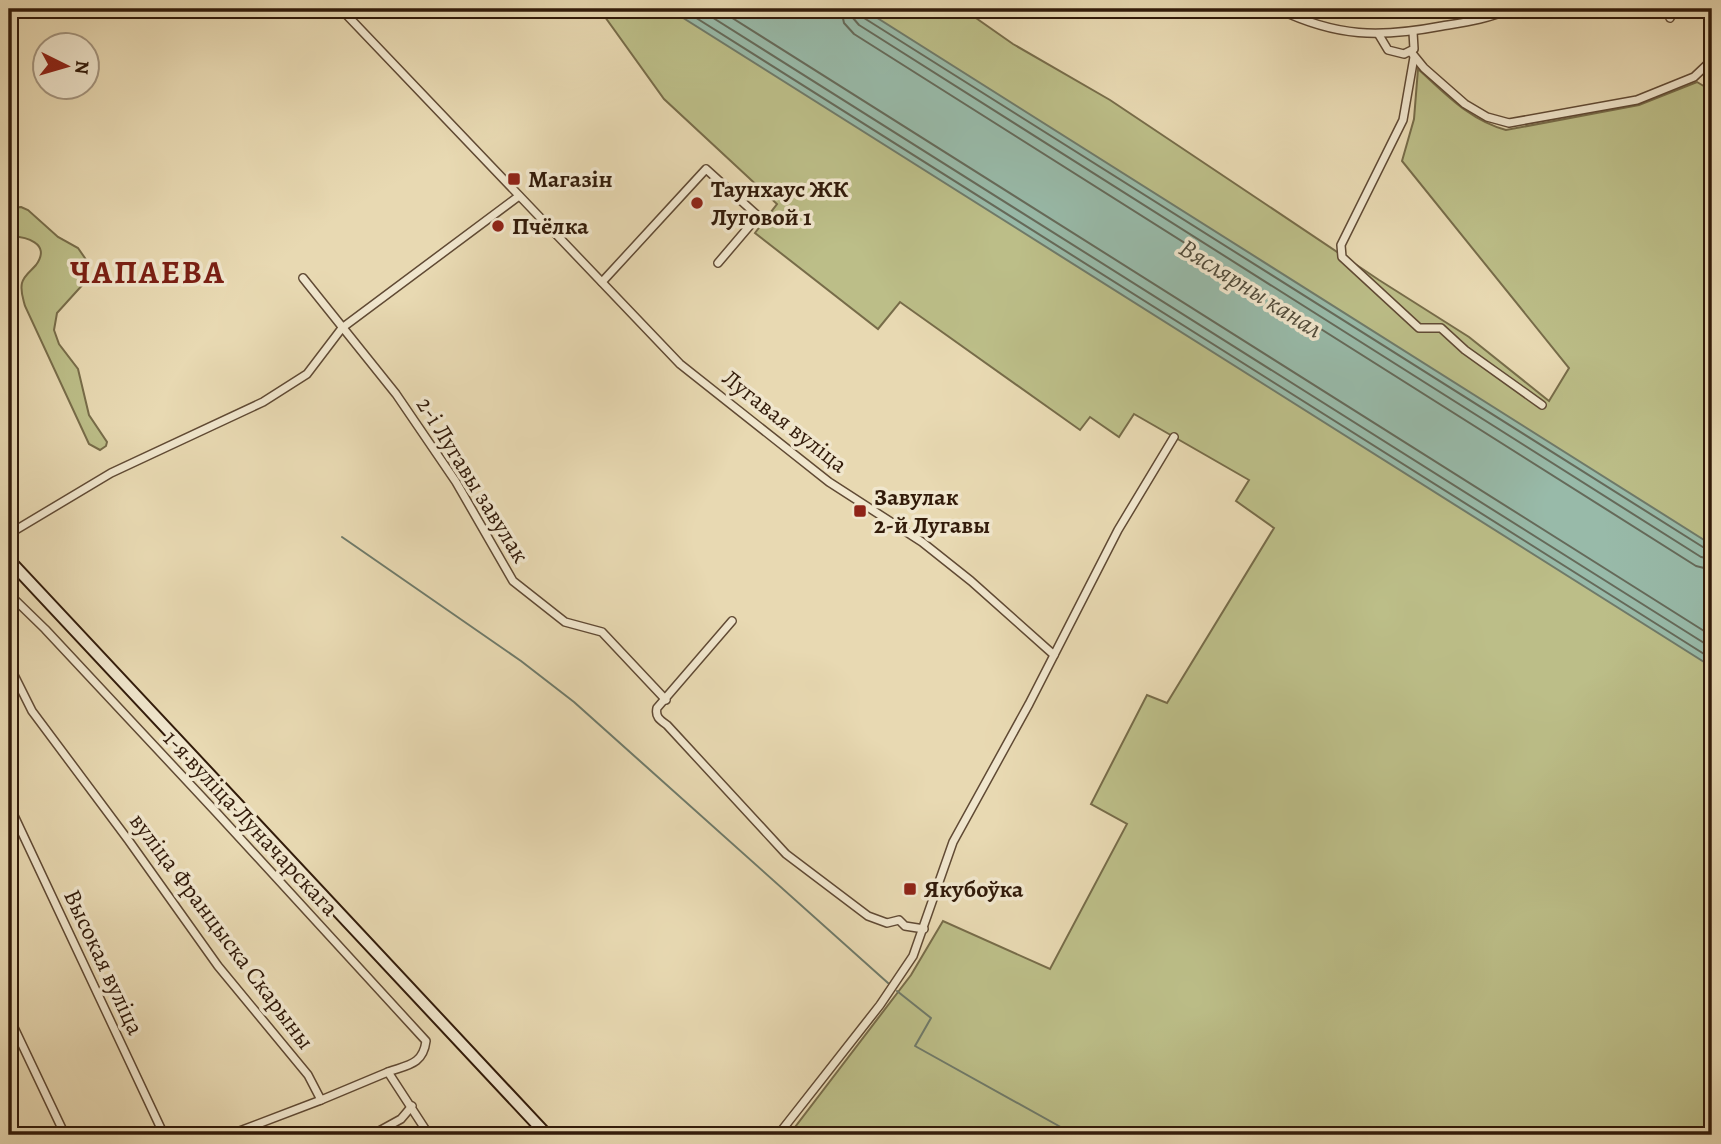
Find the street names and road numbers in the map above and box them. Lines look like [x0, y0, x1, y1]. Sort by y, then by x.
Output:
street label: Лугавая вуліца [716, 362, 854, 480]
street label: 2-і Лугавы завулак [409, 391, 537, 569]
street label: 1-я вуліца Луначарскага [156, 723, 346, 923]
street label: вуліца Францыска Скарыны [122, 806, 322, 1056]
street label: Высокая вуліца [56, 884, 152, 1040]

